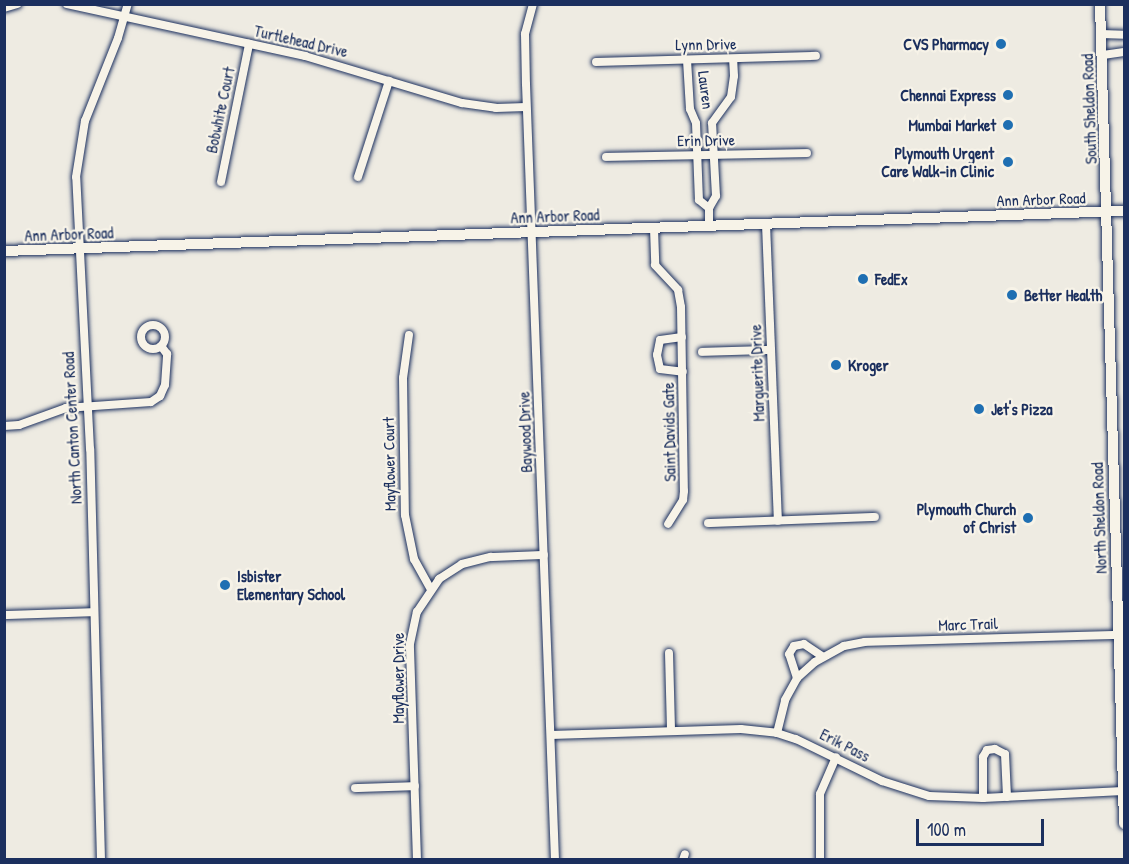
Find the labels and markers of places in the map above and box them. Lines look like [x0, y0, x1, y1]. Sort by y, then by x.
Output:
place label: CVS Pharmacy [903, 34, 989, 54]
marker: CVS Pharmacy [994, 37, 1008, 51]
place label: Chennai Express [900, 85, 996, 105]
marker: Chennai Express [1001, 88, 1015, 102]
place label: Mumbai Market [909, 115, 996, 135]
marker: Mumbai Market [1001, 118, 1015, 132]
place label: Plymouth Urgent Care Walk-in Clinic [881, 143, 994, 181]
marker: Plymouth Urgent Care Walk-in Clinic [999, 153, 1017, 171]
place label: FedEx [875, 269, 908, 289]
marker: FedEx [856, 272, 870, 286]
place label: Better Health [1024, 285, 1102, 305]
marker: Better Health [1005, 288, 1019, 302]
place label: Kroger [848, 355, 889, 375]
marker: Kroger [829, 358, 843, 372]
place label: Jet's Pizza [991, 399, 1053, 419]
marker: Jet's Pizza [972, 402, 986, 416]
place label: Plymouth Church of Christ [917, 499, 1016, 537]
marker: Plymouth Church of Christ [1021, 511, 1035, 525]
place label: Isbister Elementary School [237, 566, 345, 604]
marker: Isbister Elementary School [218, 578, 232, 592]

